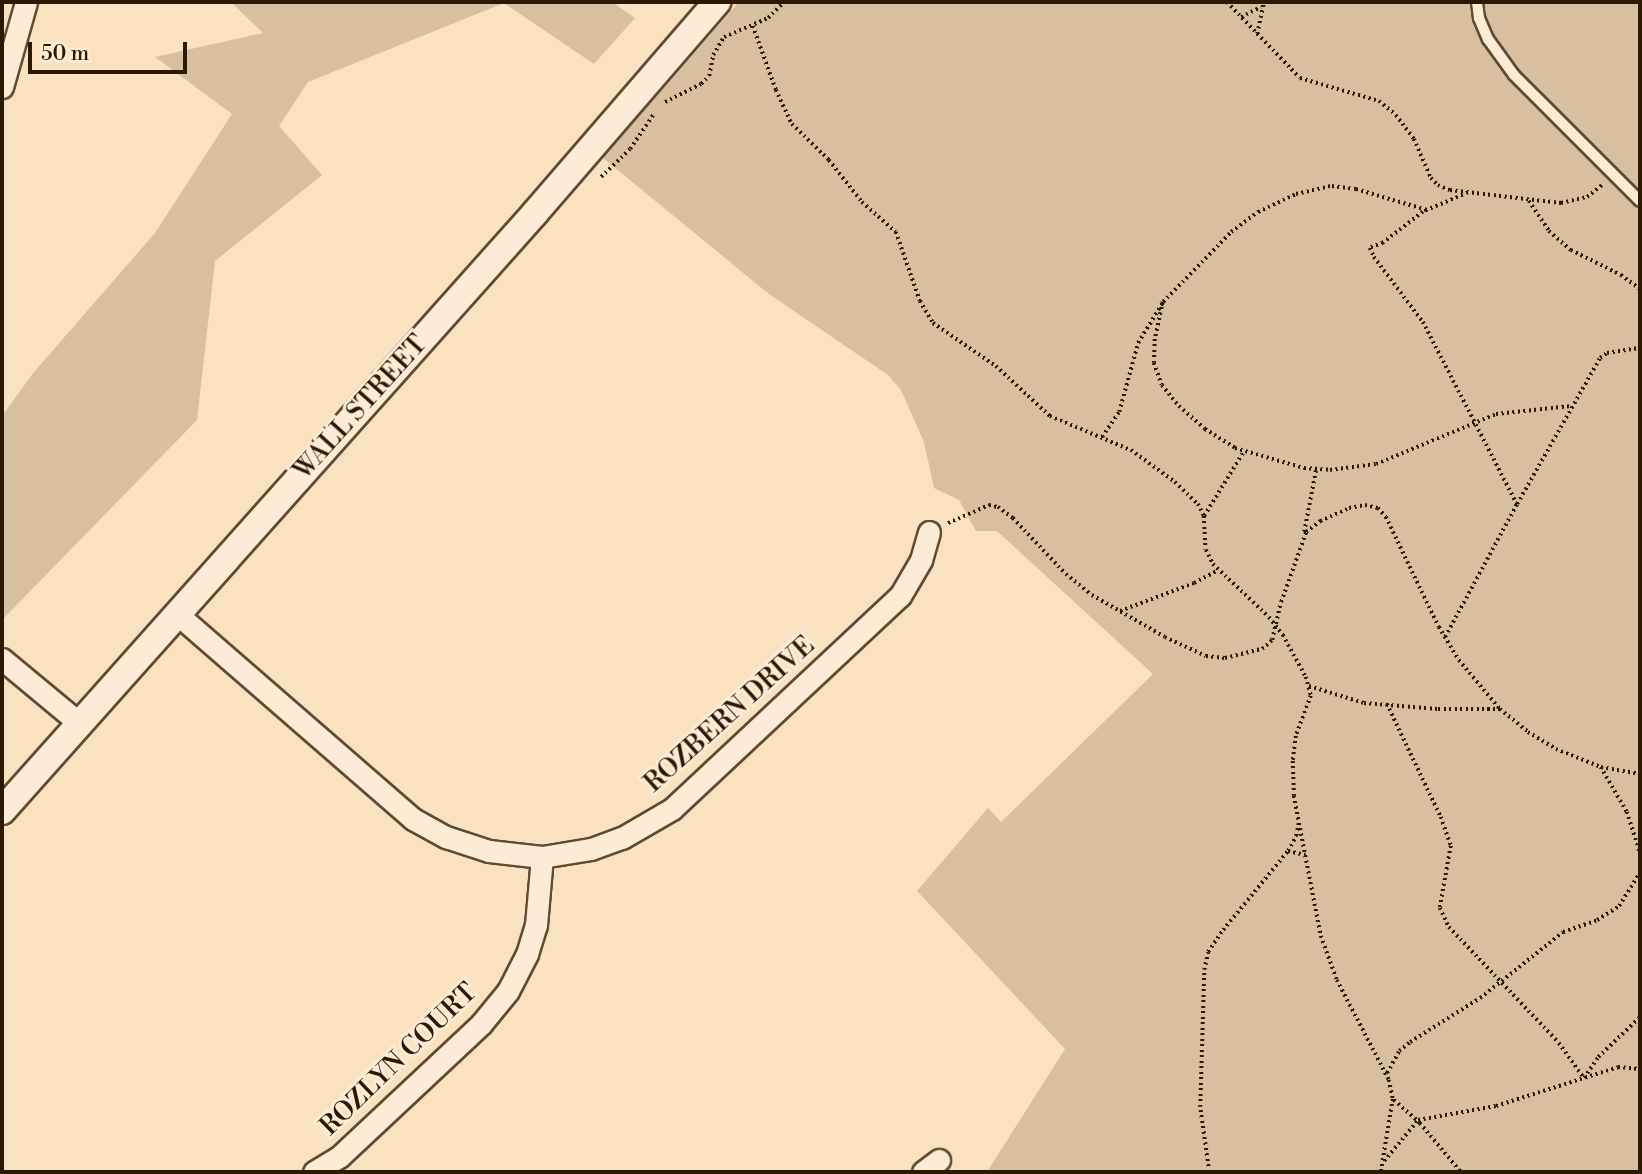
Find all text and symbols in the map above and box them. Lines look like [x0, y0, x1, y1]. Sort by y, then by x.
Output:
scale bar [32, 28, 191, 72]
text: 50 m [41, 41, 89, 67]
street label: WALL STREET [288, 329, 434, 487]
street label: ROZBERN DRIVE [639, 630, 821, 800]
street label: ROZLYN COURT [314, 977, 484, 1143]

